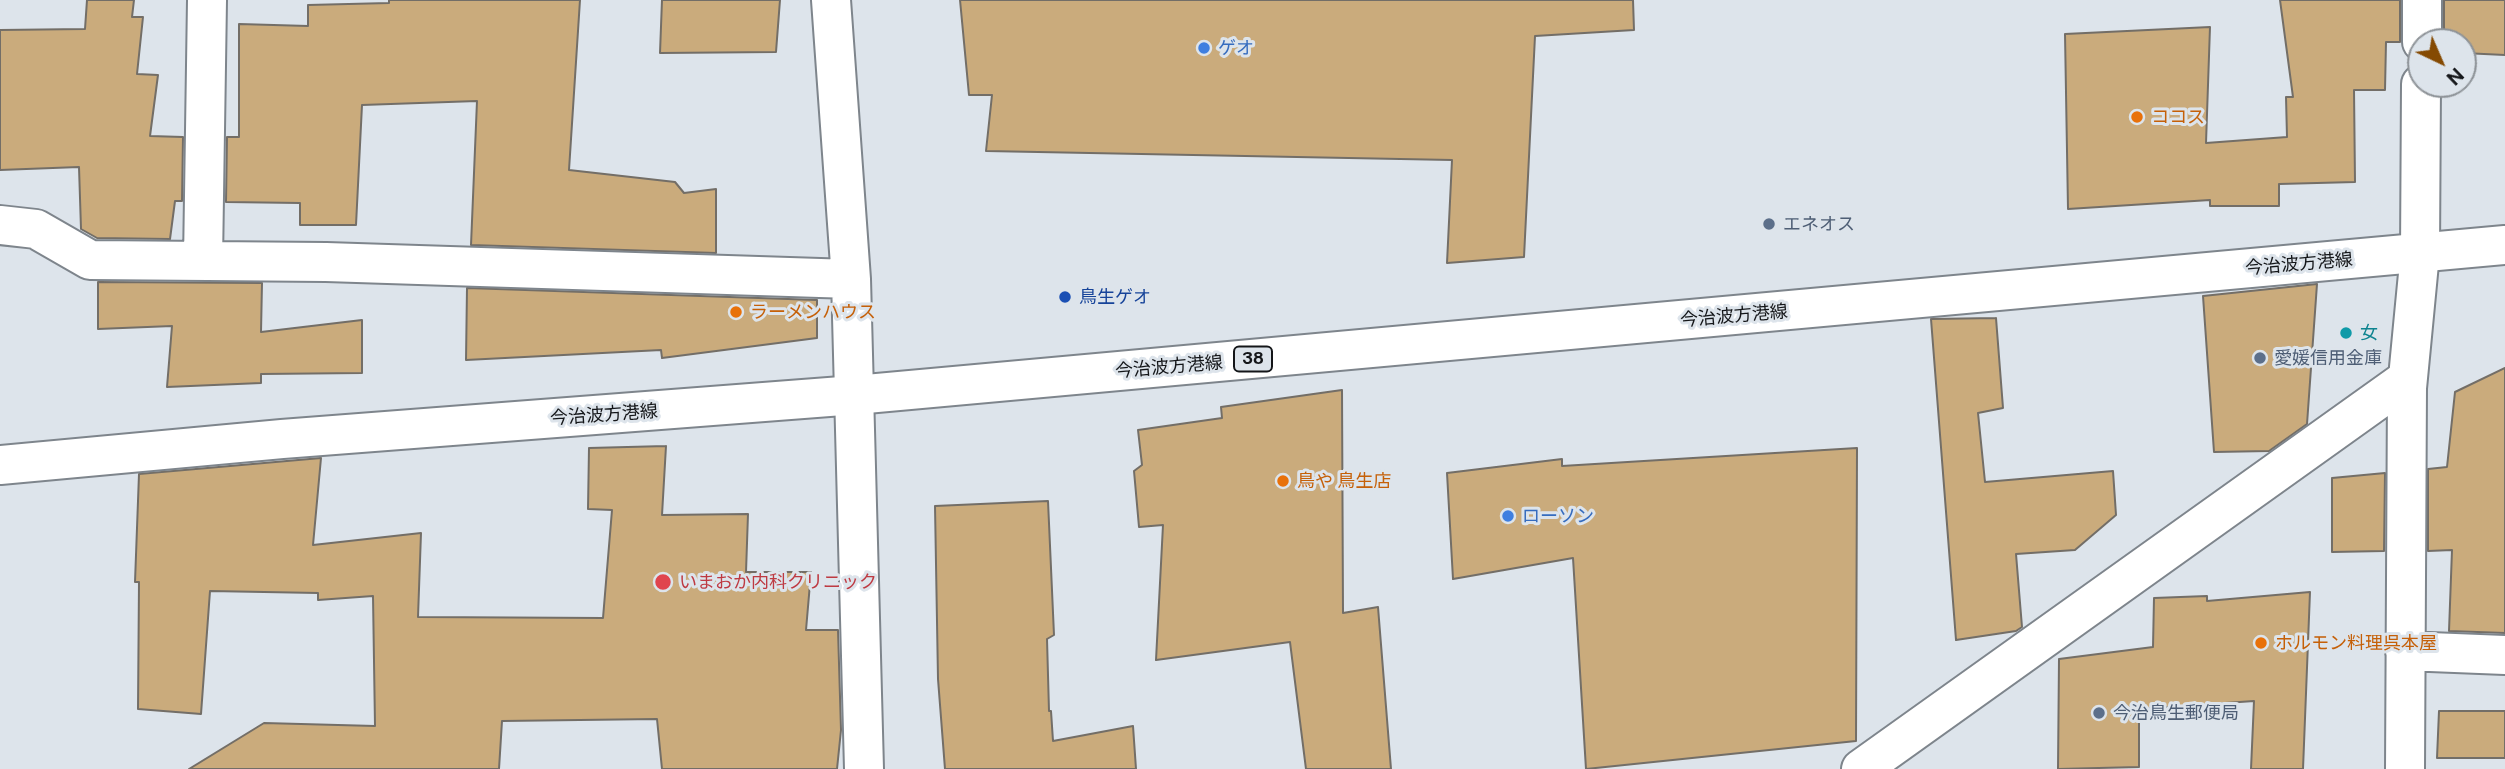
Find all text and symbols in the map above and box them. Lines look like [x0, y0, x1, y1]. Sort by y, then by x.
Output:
north arrow [2407, 28, 2477, 98]
place label: ゲオ [1218, 37, 1254, 59]
marker: ゲオ [1196, 40, 1212, 56]
text: N [2442, 64, 2468, 90]
place label: ココス [2151, 106, 2205, 128]
marker: ココス [2129, 109, 2145, 125]
place label: エネオス [1783, 213, 1855, 235]
marker: エネオス [1761, 216, 1777, 232]
street label: 今治波方港線 [2244, 249, 2354, 279]
place label: 鳥生ゲオ [1079, 286, 1151, 308]
marker: 鳥生ゲオ [1057, 289, 1073, 305]
place label: ラーメンハウス [750, 301, 876, 323]
street label: 今治波方港線 [1679, 301, 1789, 331]
marker: ラーメンハウス [728, 304, 744, 320]
place label: 女 [2360, 322, 2378, 344]
marker: 女 [2338, 325, 2354, 341]
road number: 38 [1234, 346, 1272, 372]
place label: 愛媛信用金庫 [2274, 347, 2382, 369]
marker: 愛媛信用金庫 [2252, 350, 2268, 366]
street label: 今治波方港線 [1114, 352, 1224, 382]
street label: 今治波方港線 [549, 400, 659, 430]
place label: 鳥や 鳥生店 [1297, 470, 1391, 492]
marker: 鳥や 鳥生店 [1275, 473, 1291, 489]
place label: ローソン [1522, 505, 1594, 527]
marker: ローソン [1500, 508, 1516, 524]
place label: いまおか内科クリニック [679, 571, 877, 593]
marker: いまおか内科クリニック [653, 572, 673, 592]
place label: ホルモン料理呉本屋 [2275, 632, 2437, 654]
marker: ホルモン料理呉本屋 [2253, 635, 2269, 651]
place label: 今治鳥生郵便局 [2113, 702, 2239, 724]
marker: 今治鳥生郵便局 [2091, 705, 2107, 721]

